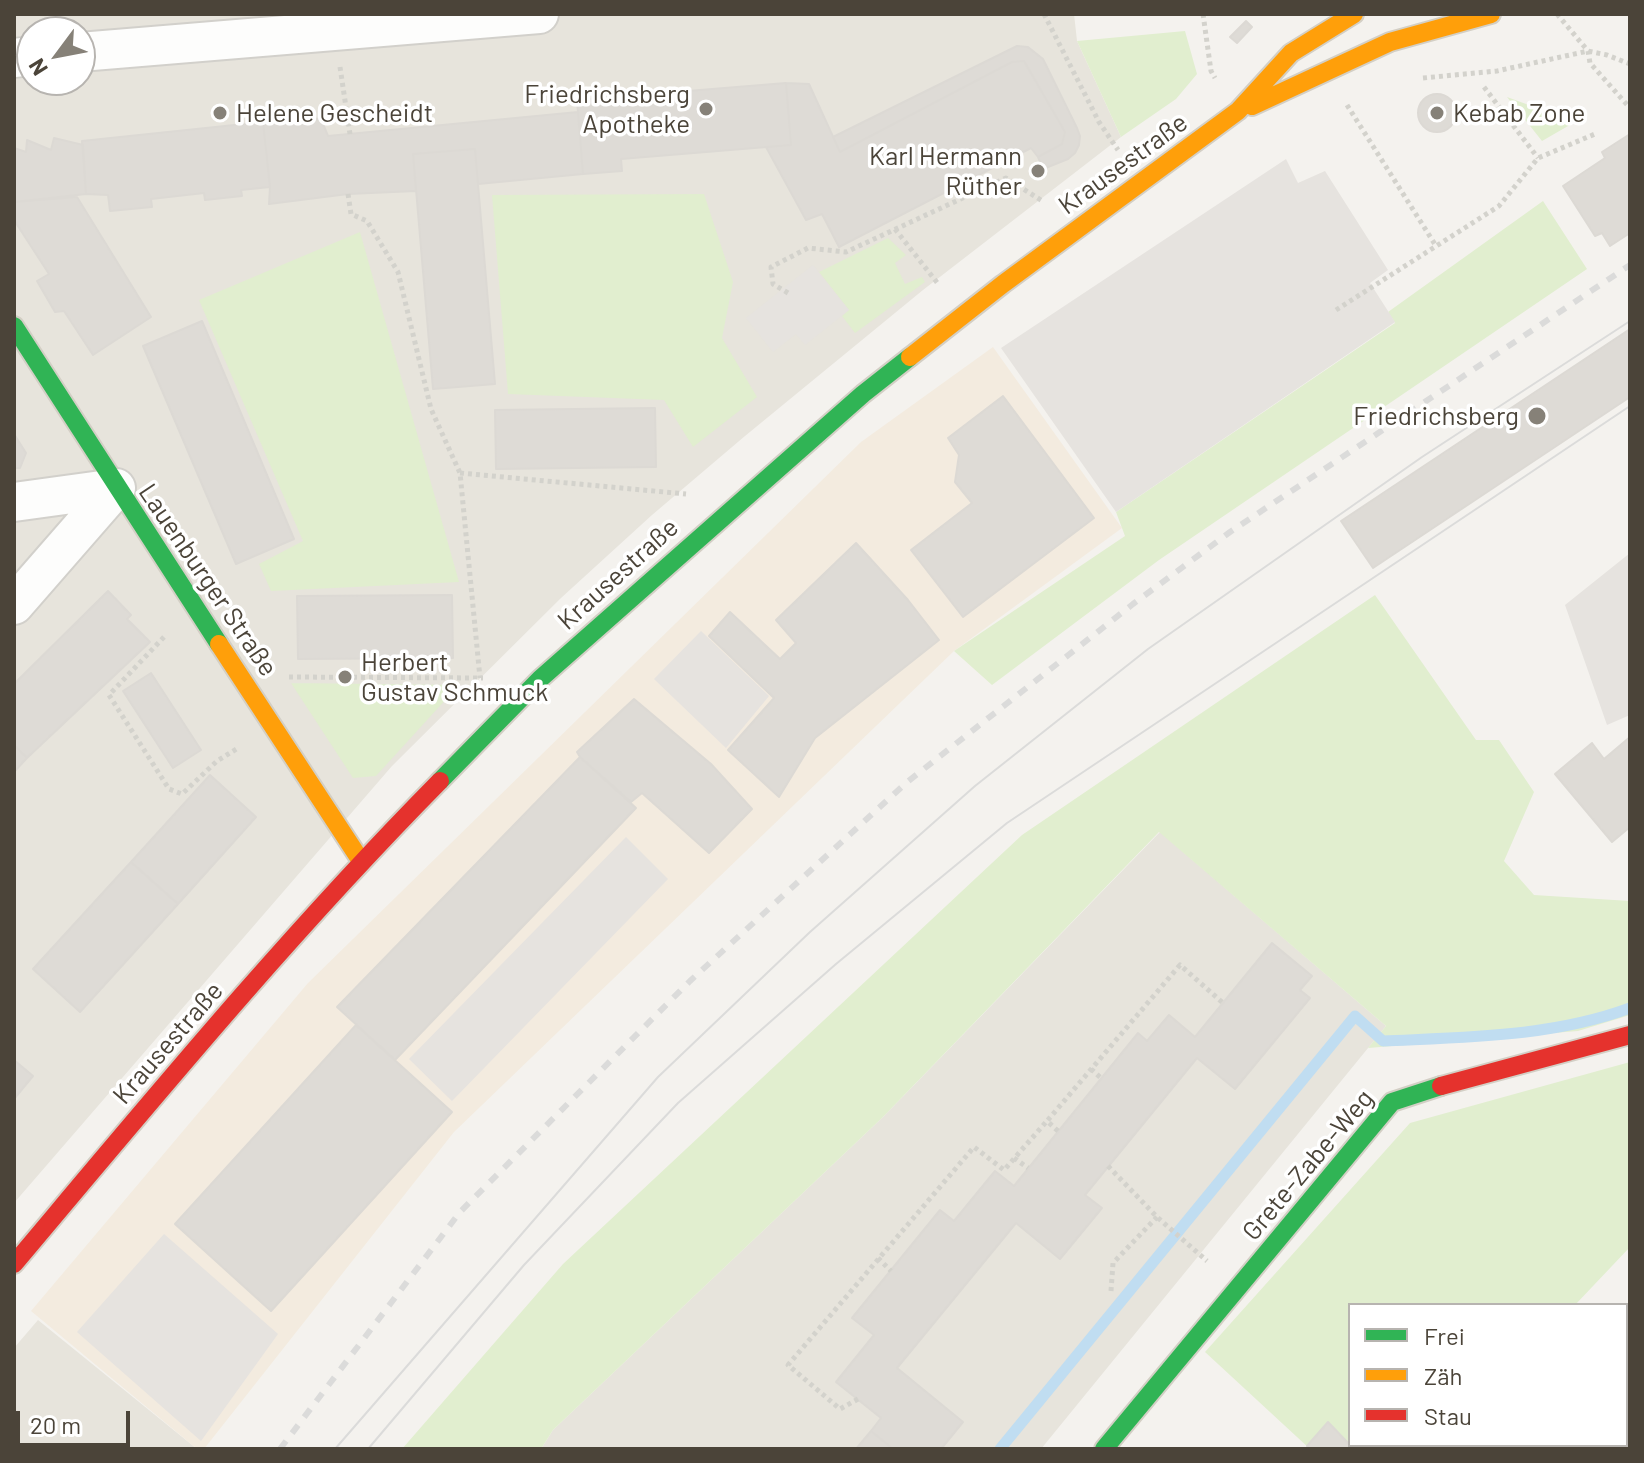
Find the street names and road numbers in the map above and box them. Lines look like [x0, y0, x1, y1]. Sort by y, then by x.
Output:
street label: Krausestraße [1052, 107, 1194, 221]
street label: Lauenburger Straße [132, 478, 284, 682]
street label: Krausestraße [551, 512, 685, 636]
street label: Krausestraße [106, 976, 230, 1110]
street label: Grete-Zabe-Weg [1236, 1083, 1380, 1247]

